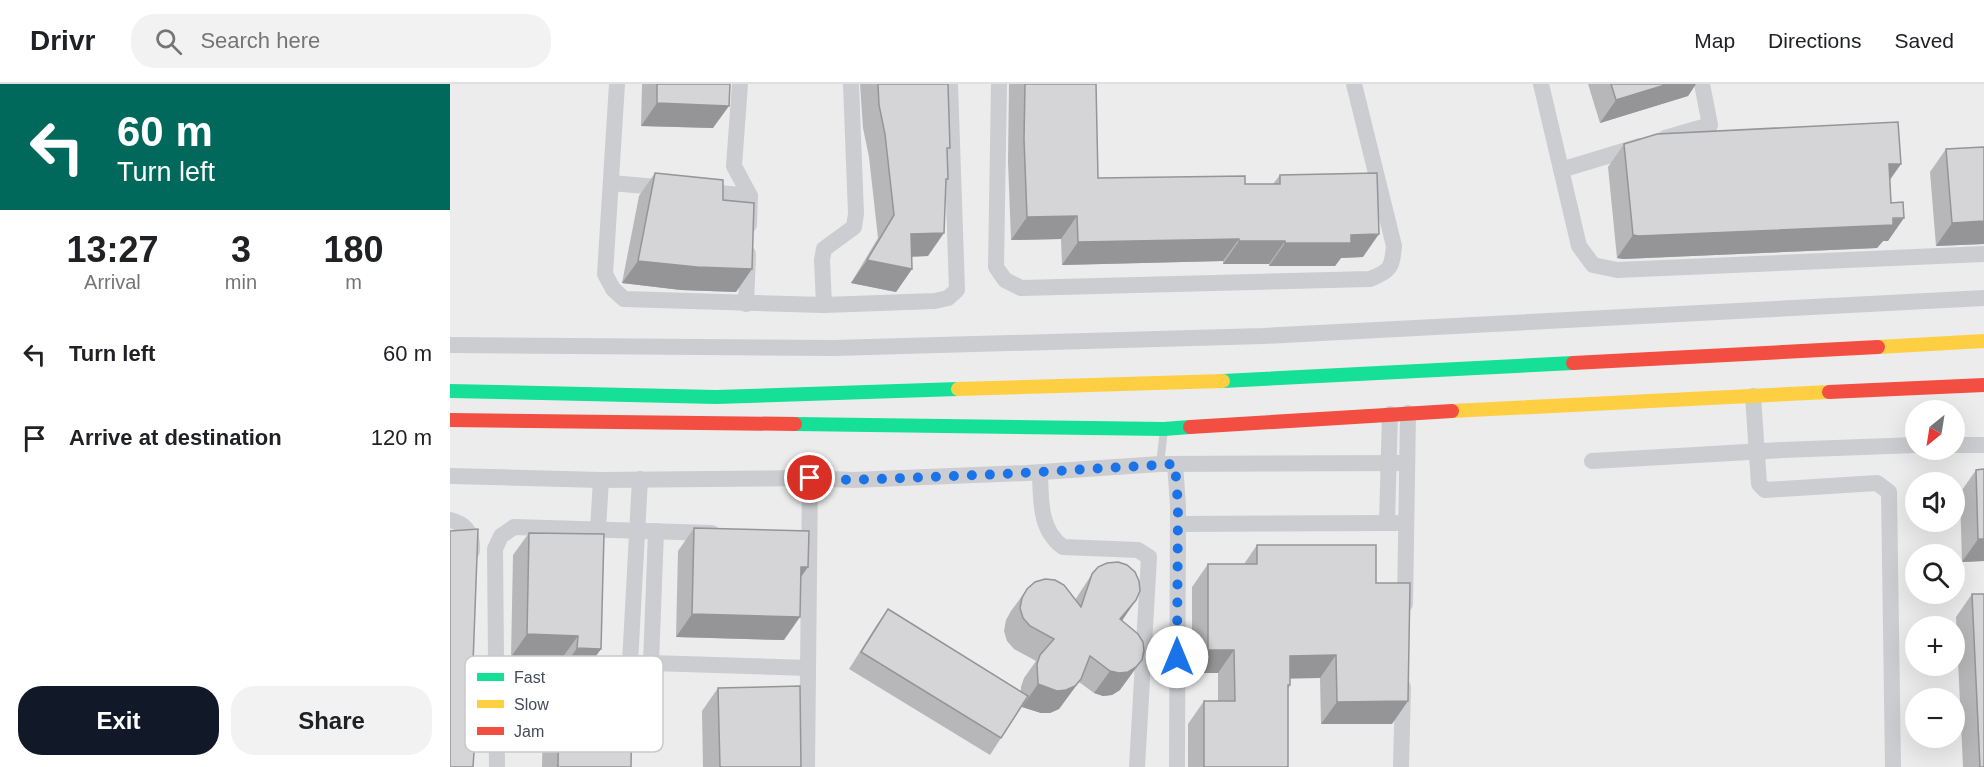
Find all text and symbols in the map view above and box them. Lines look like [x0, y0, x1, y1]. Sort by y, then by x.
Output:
search box [131, 14, 551, 68]
text: Drivr [30, 25, 95, 56]
icon: search [152, 25, 185, 58]
text: Search here [200, 28, 320, 53]
text: Map [1694, 29, 1735, 52]
text: Directions [1768, 29, 1861, 52]
text: Saved [1894, 29, 1954, 52]
icon: left [18, 108, 96, 186]
text: 60 m [117, 108, 213, 155]
text: Turn left [117, 157, 215, 187]
text: 13:27 [66, 229, 158, 270]
text: 3 [231, 229, 251, 270]
text: 180 [323, 229, 384, 270]
text: Arrival [84, 271, 141, 293]
text: min [225, 271, 257, 293]
text: m [345, 271, 362, 293]
icon: left [18, 338, 51, 371]
text: Turn left [69, 341, 155, 366]
text: 60 m [383, 341, 432, 366]
north arrow [1905, 400, 1965, 460]
map controls [1905, 400, 1965, 748]
icon: arrive [18, 422, 51, 455]
text: Arrive at destination [69, 425, 282, 450]
text: 120 m [371, 425, 432, 450]
pin [784, 452, 835, 503]
icon: arrive [793, 461, 826, 494]
button: sound [1905, 472, 1965, 532]
button: search [1905, 544, 1965, 604]
button: + [1905, 616, 1965, 676]
position arrow [1145, 625, 1209, 689]
legend [465, 656, 663, 752]
text: Fast [514, 669, 546, 686]
button: Exit [18, 686, 219, 755]
button: Share [231, 686, 432, 755]
button: − [1905, 688, 1965, 748]
text: Slow [514, 696, 549, 713]
text: Jam [514, 723, 544, 740]

